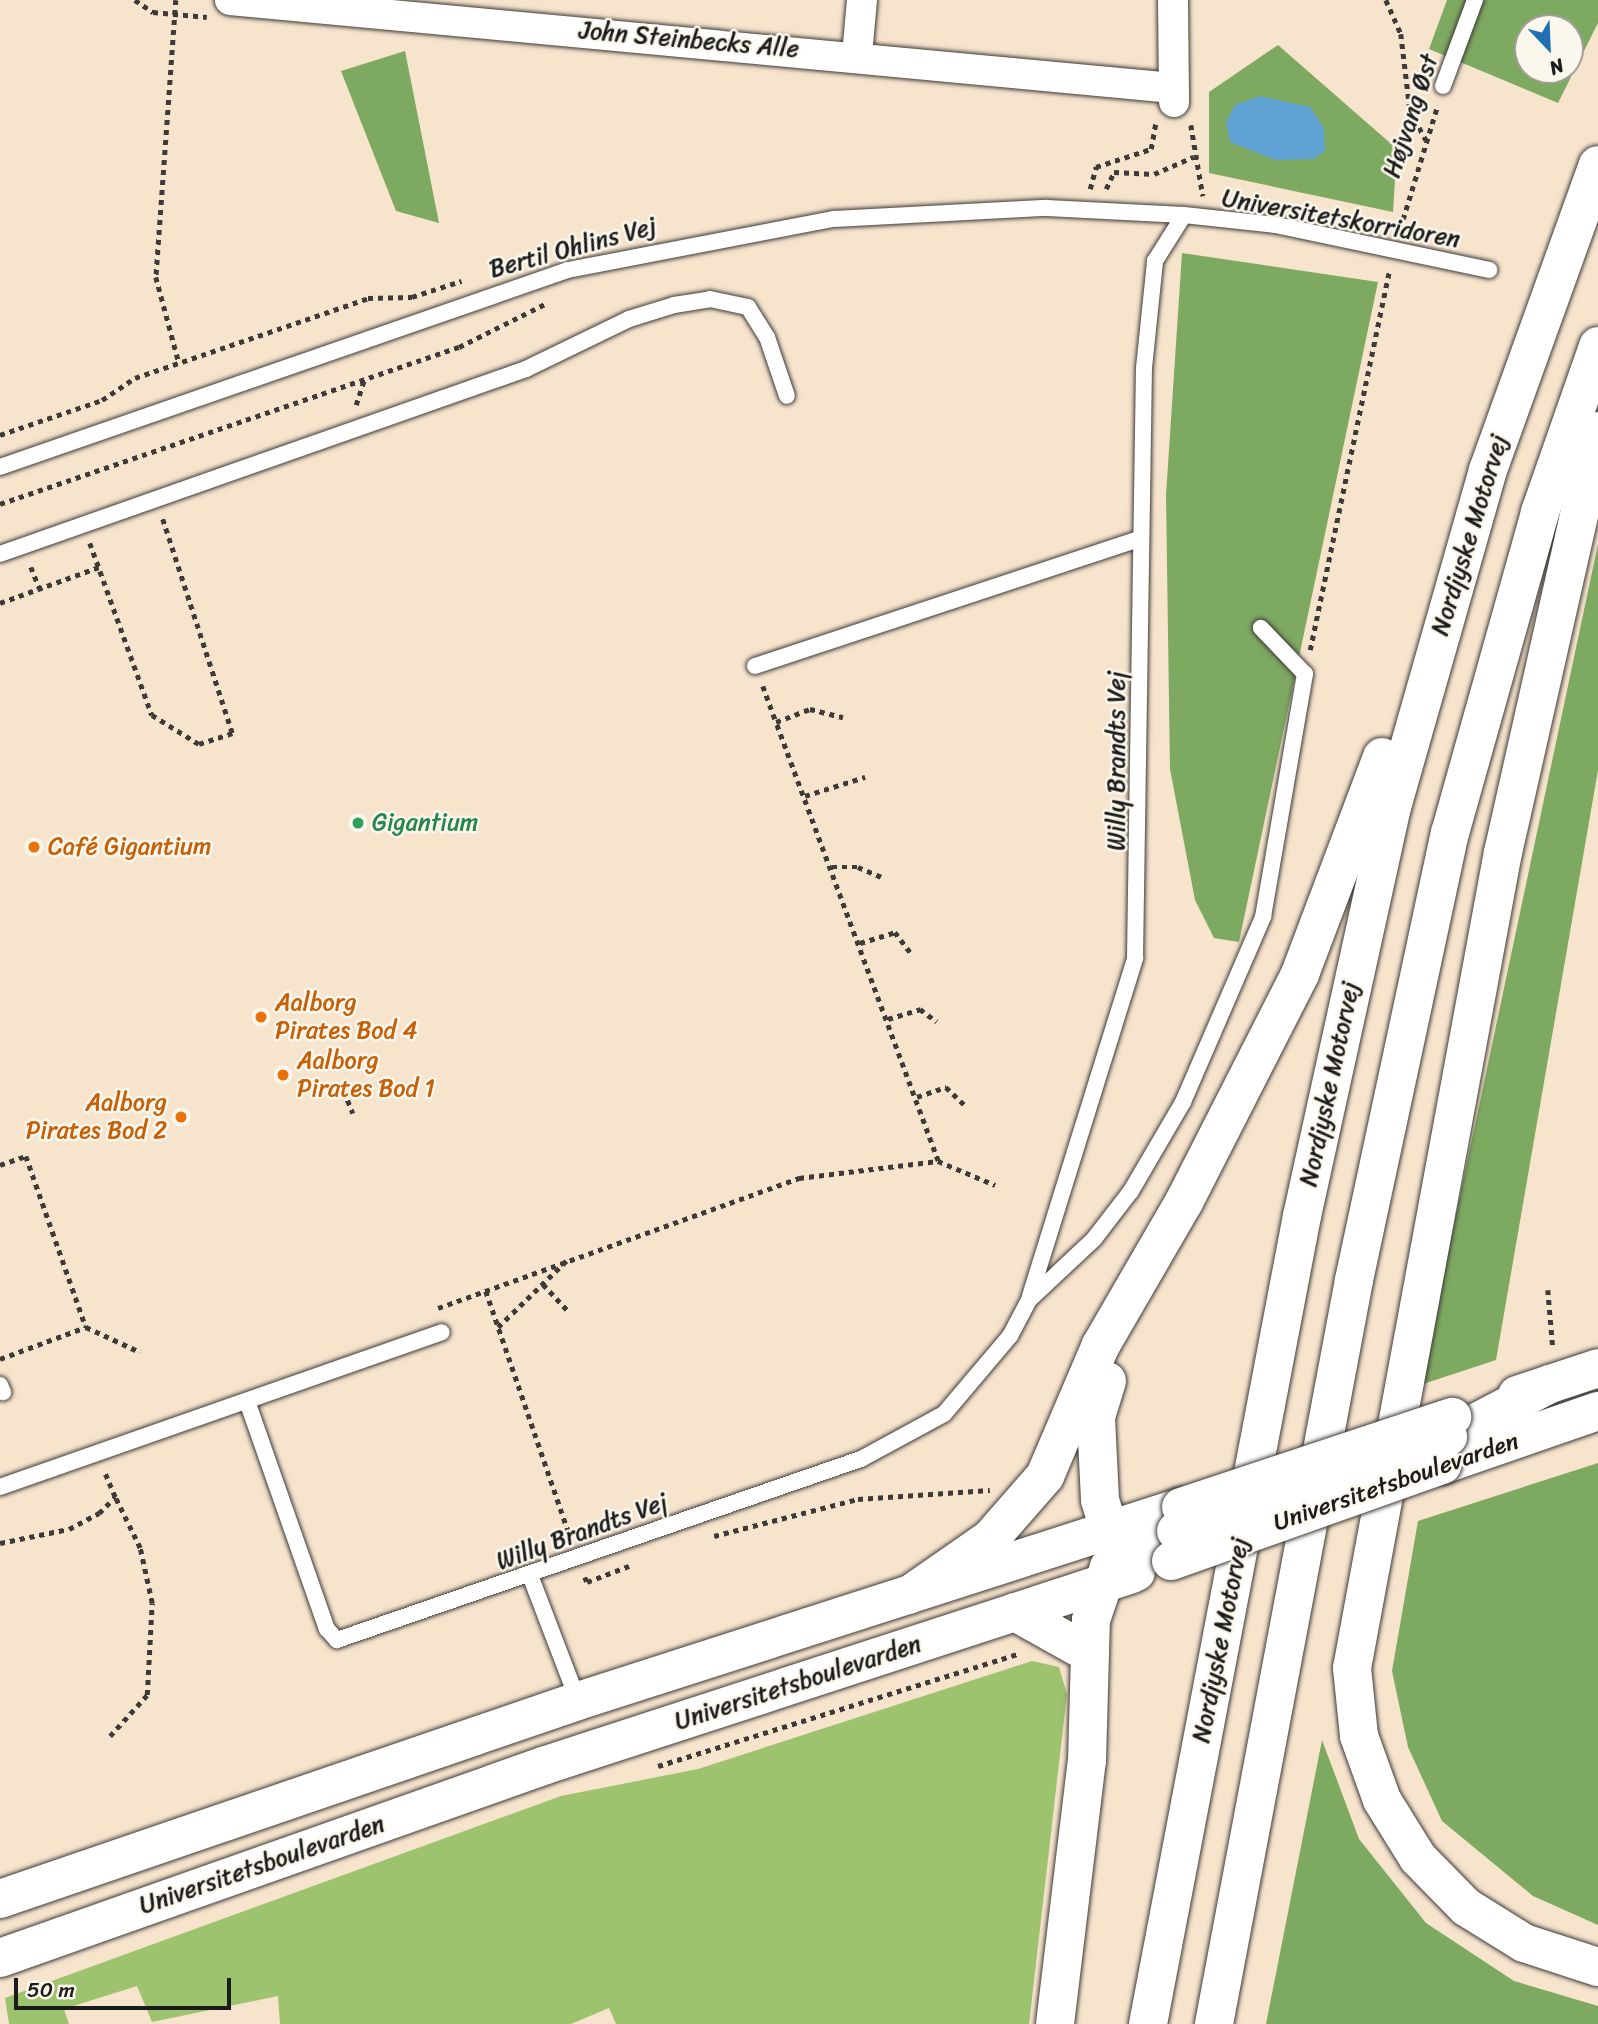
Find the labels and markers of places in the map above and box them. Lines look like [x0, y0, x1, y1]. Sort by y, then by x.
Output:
place label: Gigantium [372, 809, 478, 837]
marker: Gigantium [350, 815, 366, 831]
place label: Café Gigantium [48, 833, 211, 861]
marker: Café Gigantium [26, 839, 42, 855]
place label: Aalborg Pirates Bod 4 [275, 989, 417, 1045]
marker: Aalborg Pirates Bod 4 [253, 1009, 269, 1025]
place label: Aalborg Pirates Bod 1 [297, 1047, 435, 1103]
marker: Aalborg Pirates Bod 1 [275, 1067, 291, 1083]
place label: Aalborg Pirates Bod 2 [26, 1089, 167, 1145]
marker: Aalborg Pirates Bod 2 [173, 1109, 189, 1125]

